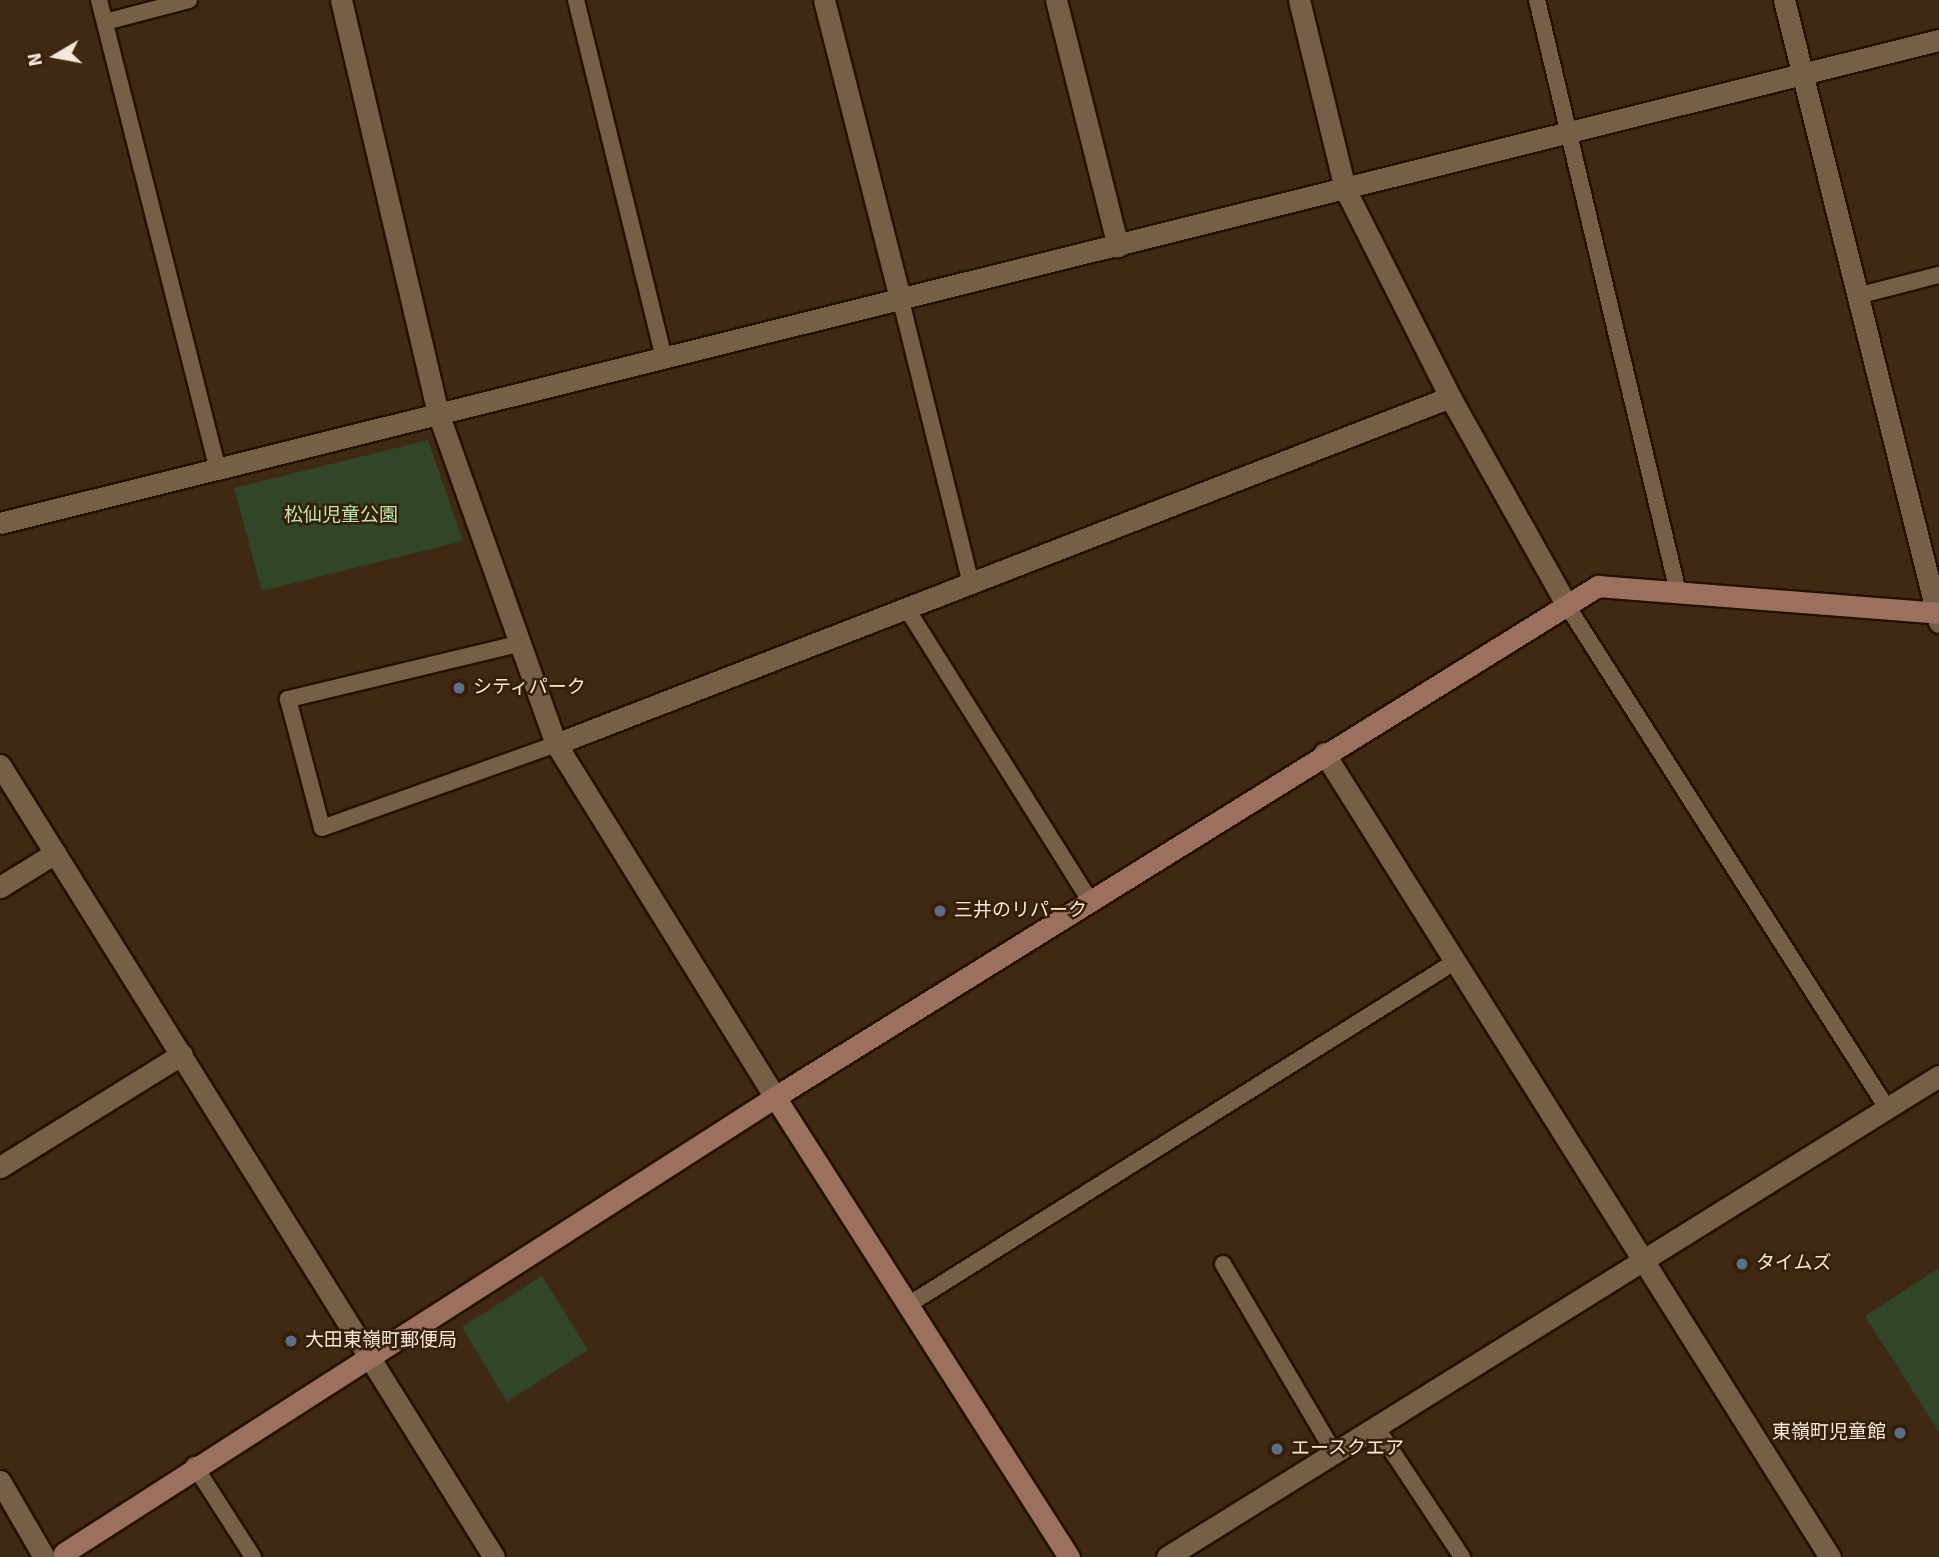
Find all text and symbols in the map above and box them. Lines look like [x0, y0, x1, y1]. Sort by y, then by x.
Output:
north arrow [21, 21, 91, 91]
text: N [22, 51, 48, 68]
park label: 松仙児童公園 [284, 505, 398, 527]
place label: シティパーク [473, 677, 587, 699]
marker: シティパーク [451, 680, 467, 696]
place label: 三井のリパーク [954, 900, 1087, 922]
marker: 三井のリパーク [932, 903, 948, 919]
place label: タイムズ [1756, 1253, 1832, 1275]
marker: タイムズ [1734, 1256, 1750, 1272]
place label: 大田東嶺町郵便局 [305, 1330, 457, 1352]
marker: 大田東嶺町郵便局 [283, 1333, 299, 1349]
place label: 東嶺町児童館 [1772, 1422, 1886, 1444]
marker: 東嶺町児童館 [1892, 1425, 1908, 1441]
place label: エースクエア [1291, 1438, 1405, 1460]
marker: エースクエア [1269, 1441, 1285, 1457]

